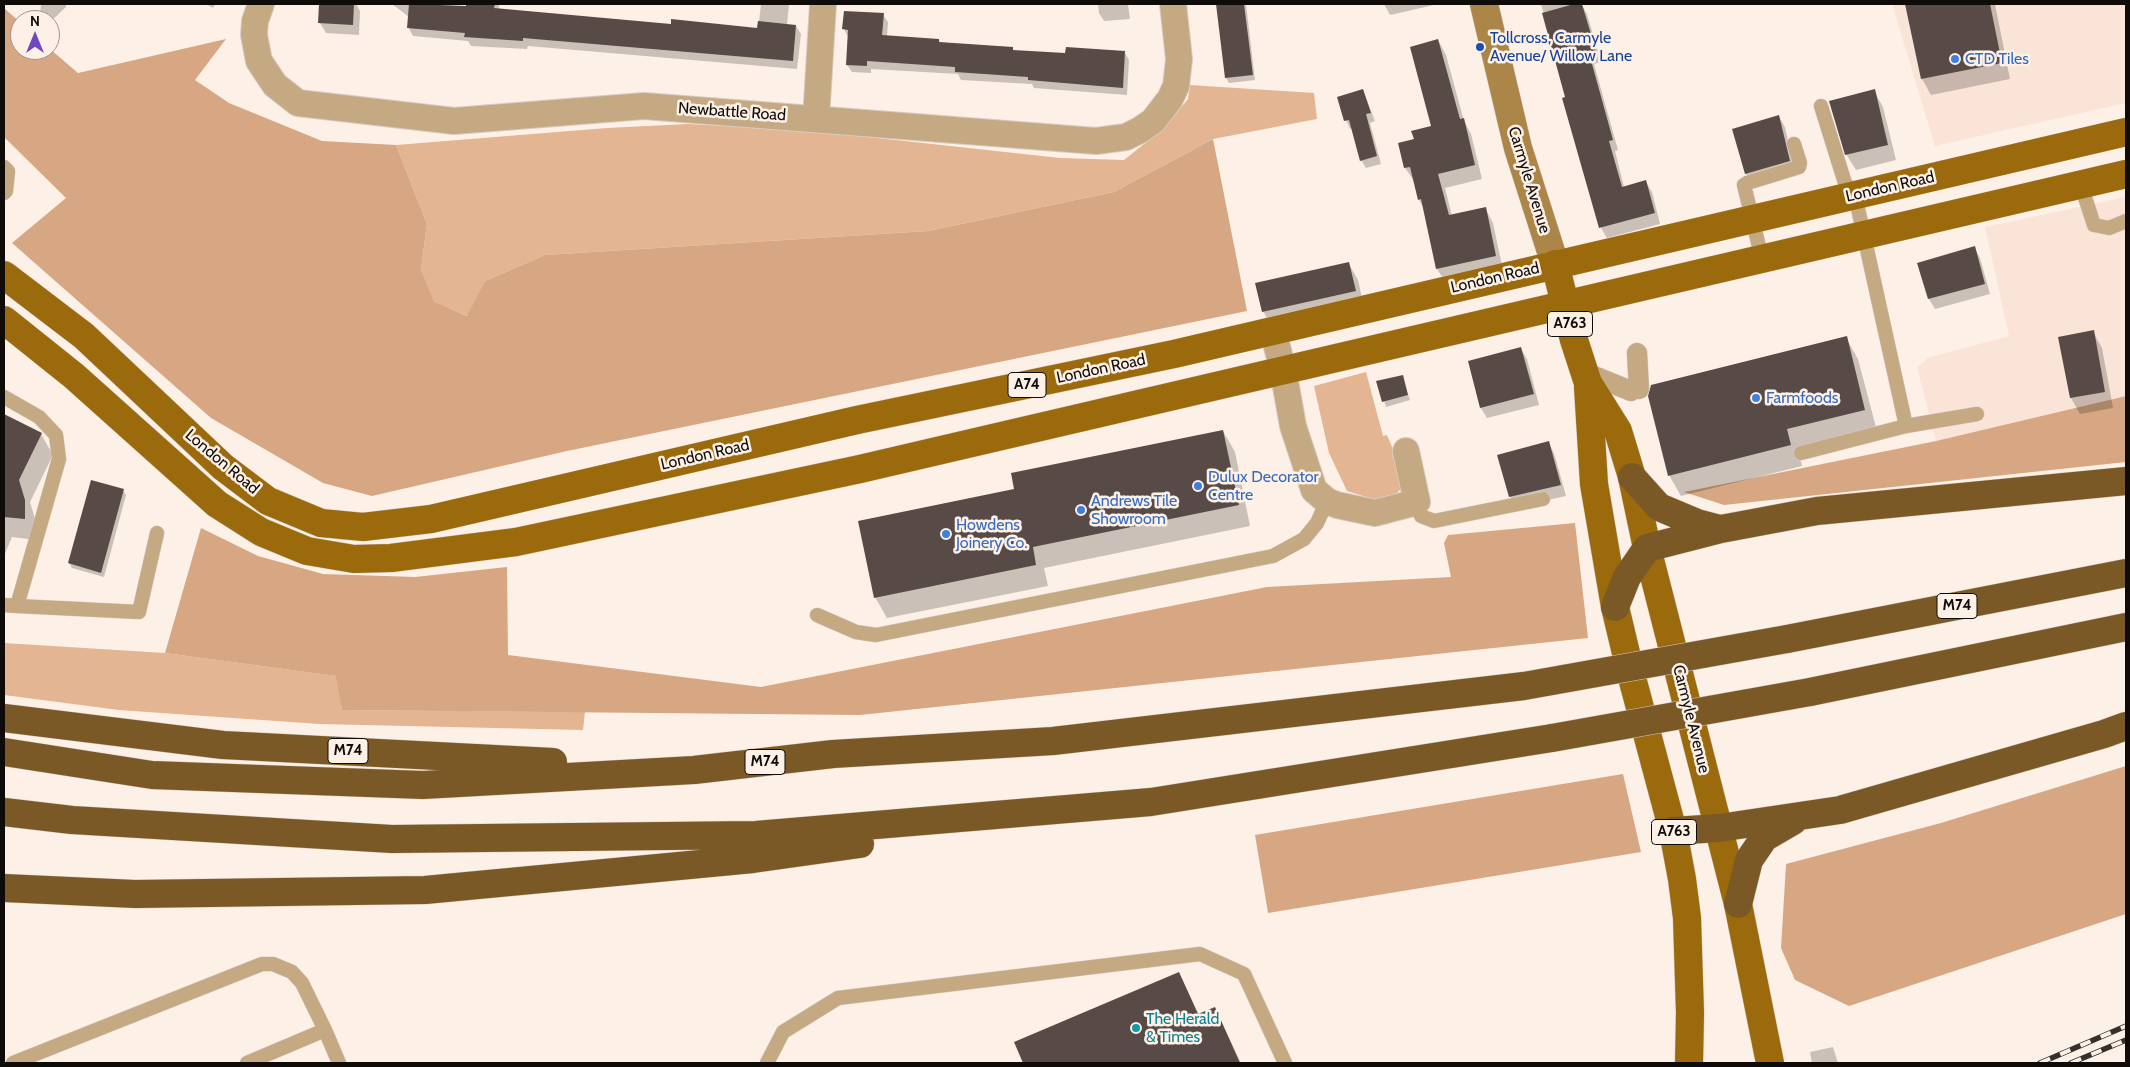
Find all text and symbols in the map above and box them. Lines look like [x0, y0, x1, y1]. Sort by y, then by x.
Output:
north arrow [10, 10, 60, 60]
text: N [30, 12, 40, 30]
place label: Tollcross, Carmyle Avenue/ Willow Lane [1490, 28, 1632, 66]
marker: Tollcross, Carmyle Avenue/ Willow Lane [1474, 41, 1486, 53]
place label: CTD Tiles [1965, 49, 2029, 69]
marker: CTD Tiles [1949, 53, 1961, 65]
street label: Newbattle Road [677, 99, 787, 125]
street label: Carmyle Avenue [1504, 124, 1554, 236]
street label: London Road [1844, 167, 1936, 207]
street label: London Road [1449, 258, 1541, 298]
road number: A763 [1548, 312, 1592, 336]
street label: London Road [1055, 350, 1147, 388]
road number: A74 [1008, 372, 1046, 398]
place label: Farmfoods [1766, 388, 1838, 408]
marker: Farmfoods [1750, 392, 1762, 404]
street label: London Road [181, 426, 263, 498]
street label: London Road [659, 435, 751, 475]
place label: Dulux Decorator Centre [1208, 467, 1319, 505]
marker: Dulux Decorator Centre [1192, 480, 1204, 492]
place label: Andrews Tile Showroom [1091, 491, 1177, 529]
marker: Andrews Tile Showroom [1075, 504, 1087, 516]
place label: Howdens Joinery Co. [956, 515, 1028, 553]
marker: Howdens Joinery Co. [940, 528, 952, 540]
road number: M74 [1937, 594, 1977, 618]
street label: Carmyle Avenue [1668, 663, 1714, 775]
road number: M74 [328, 738, 368, 764]
road number: M74 [745, 750, 785, 774]
road number: A763 [1652, 820, 1696, 844]
place label: The Herald & Times [1146, 1009, 1219, 1047]
marker: The Herald & Times [1130, 1022, 1142, 1034]

